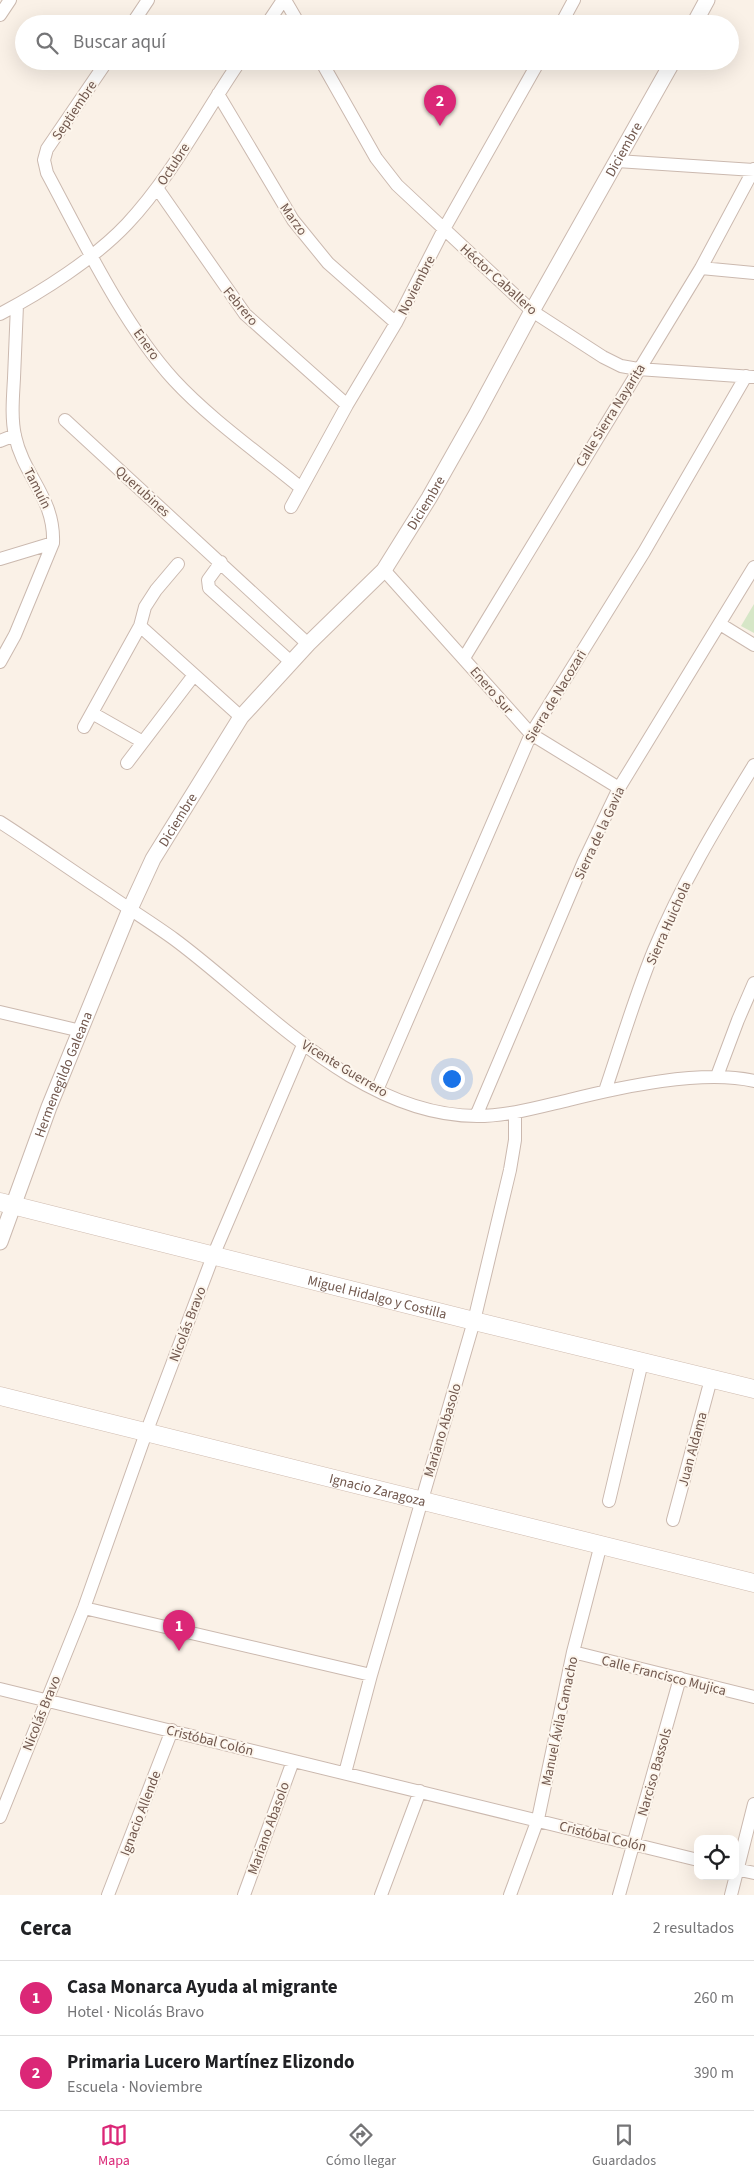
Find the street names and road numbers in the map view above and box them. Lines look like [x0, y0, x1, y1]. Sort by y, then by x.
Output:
street label: Septiembre [48, 77, 102, 144]
street label: Diciembre [601, 119, 648, 181]
street label: Octubre [153, 139, 195, 190]
street label: Marzo [275, 199, 312, 240]
street label: Héctor Caballero [455, 239, 541, 320]
street label: Noviembre [393, 252, 440, 319]
street label: Febrero [218, 283, 262, 330]
street label: Enero [128, 325, 164, 364]
street label: Calle Sierra Nayarita [571, 360, 651, 471]
street label: Querubines [110, 462, 174, 522]
street label: Tamuín [18, 464, 56, 513]
street label: Diciembre [402, 472, 451, 534]
street label: Sierra de Nacozari [520, 646, 592, 747]
street label: Enero Sur [465, 663, 518, 719]
street label: Sierra de la Gavia [570, 784, 630, 883]
street label: Diciembre [154, 789, 203, 851]
street label: Sierra Huichola [642, 878, 696, 968]
street label: Hermenegildo Galeana [30, 1009, 98, 1141]
street label: Vicente Guerrero [297, 1035, 391, 1103]
street label: Miguel Hidalgo y Costilla [305, 1271, 449, 1325]
street label: Nicolás Bravo [164, 1284, 211, 1365]
street label: Mariano Abasolo [419, 1381, 467, 1480]
street label: Juan Aldama [673, 1410, 713, 1489]
street label: Ignacio Zaragoza [327, 1469, 428, 1512]
street label: Calle Francisco Mujica [599, 1651, 728, 1701]
street label: Manuel Ávila Camacho [536, 1655, 583, 1788]
street label: Nicolás Bravo [18, 1673, 66, 1754]
street label: Cristóbal Colón [164, 1720, 256, 1761]
street label: Narciso Bassols [633, 1726, 677, 1819]
street label: Ignacio Allende [116, 1768, 166, 1859]
street label: Mariano Abasolo [243, 1779, 295, 1878]
street label: Cristóbal Colón [557, 1816, 649, 1857]

